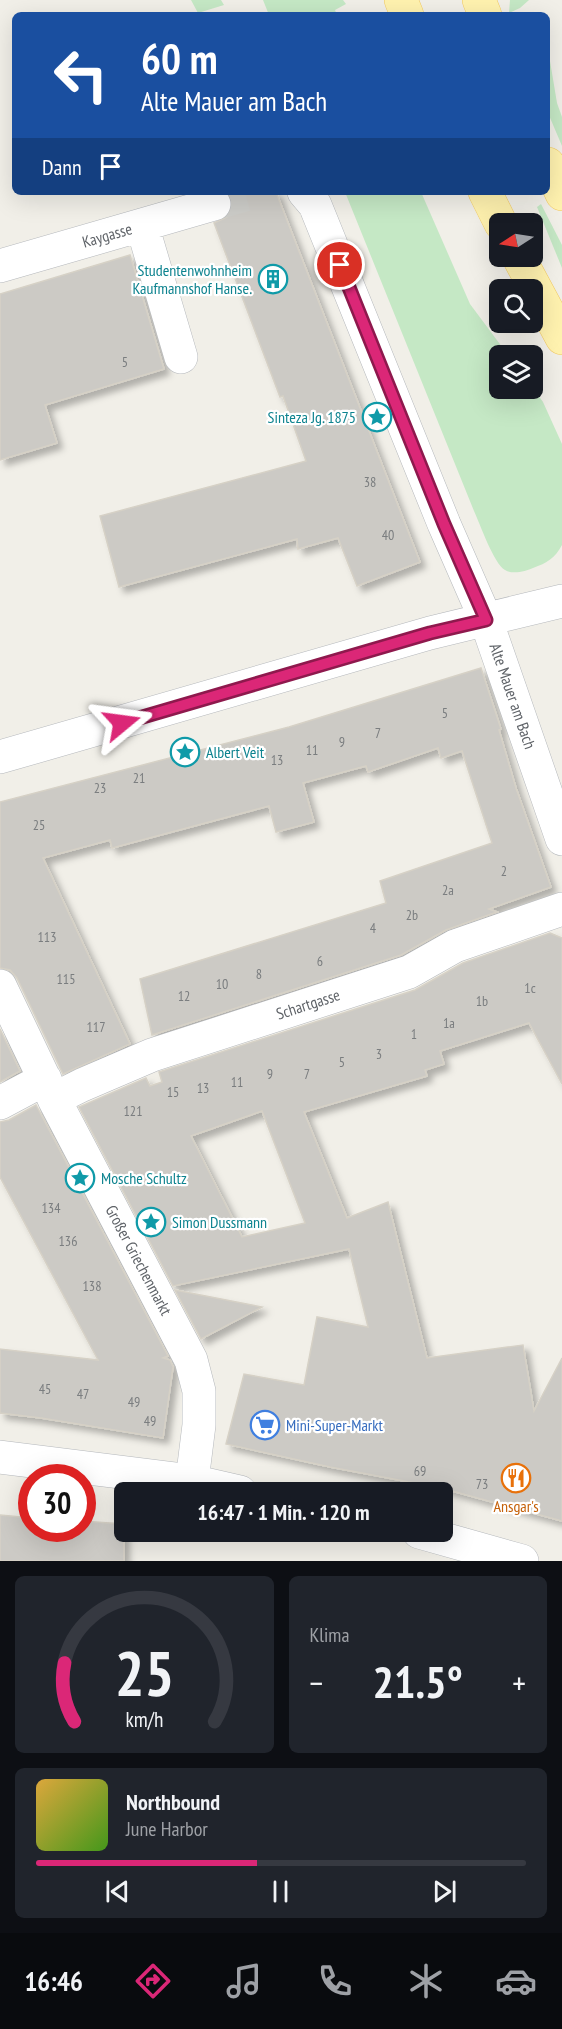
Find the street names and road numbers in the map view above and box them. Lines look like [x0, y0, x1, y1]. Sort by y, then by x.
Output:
street label: Kaygasse [80, 218, 134, 252]
street label: Alte Mauer am Bach [486, 641, 540, 751]
street label: Schartgasse [274, 984, 342, 1024]
street label: Großer Griechenmarkt [102, 1202, 177, 1319]

